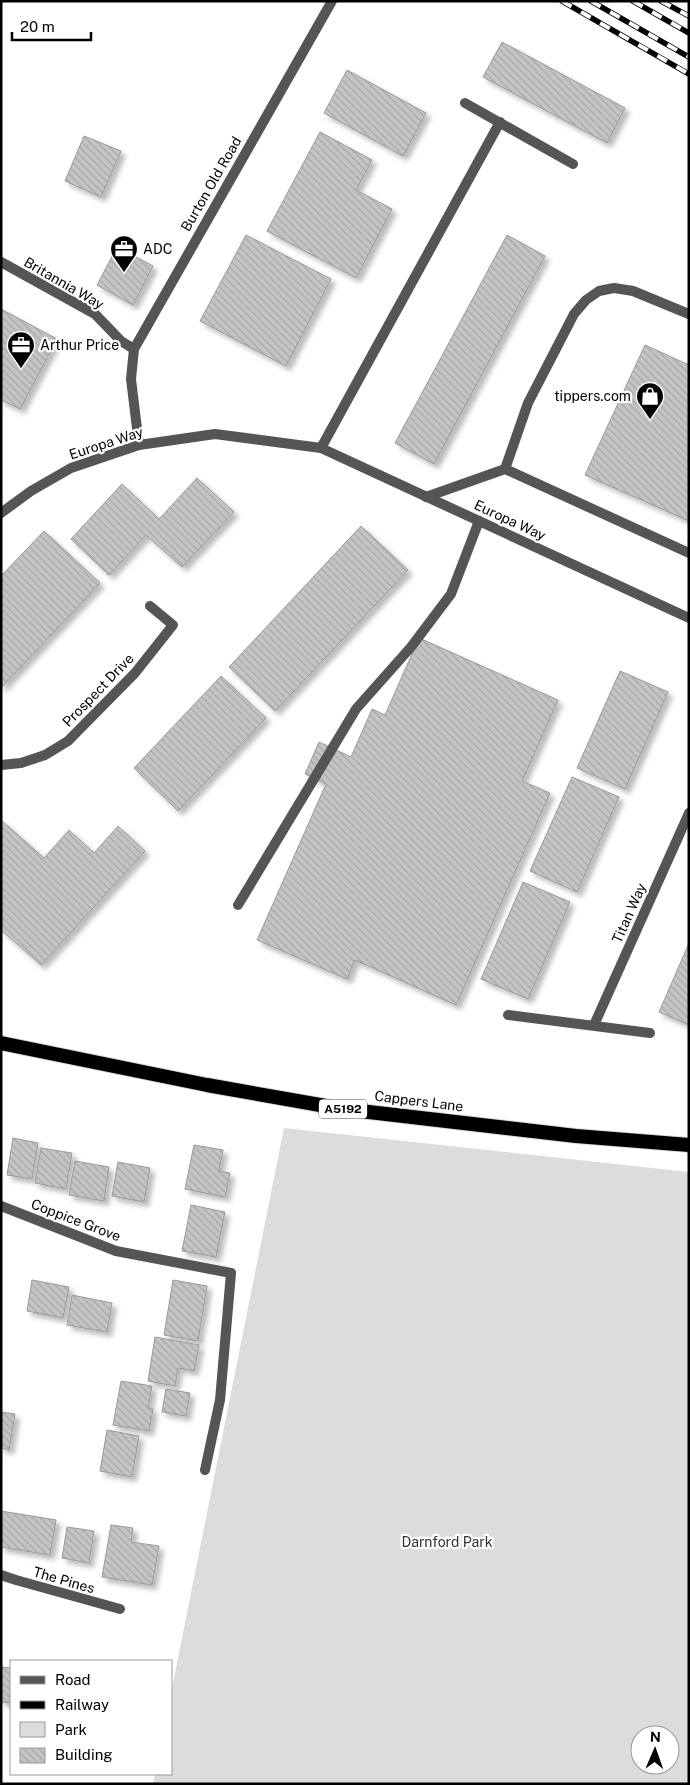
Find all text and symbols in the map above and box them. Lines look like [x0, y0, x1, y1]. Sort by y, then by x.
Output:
scale bar [12, 10, 91, 42]
text: 20 m [20, 18, 55, 35]
street label: Burton Old Road [177, 134, 245, 234]
office icon: ADC [109, 234, 139, 273]
place label: ADC [143, 241, 172, 257]
street label: Britannia Way [21, 254, 107, 313]
office icon: Arthur Price [6, 330, 36, 369]
place label: Arthur Price [40, 337, 119, 353]
shop icon: tippers.com [635, 381, 665, 420]
place label: tippers.com [554, 388, 631, 404]
street label: Europa Way [67, 423, 146, 462]
street label: Europa Way [472, 496, 549, 544]
street label: Prospect Drive [59, 650, 137, 730]
street label: Titan Way [609, 880, 649, 945]
street label: Cappers Lane [374, 1088, 464, 1114]
road number: A5192 [319, 1100, 367, 1118]
street label: Coppice Grove [29, 1196, 123, 1244]
park label: Darnford Park [401, 1534, 493, 1550]
street label: The Pines [31, 1564, 97, 1596]
legend [10, 1660, 172, 1775]
text: Road [55, 1671, 91, 1688]
text: Railway [55, 1696, 109, 1713]
text: Park [55, 1721, 87, 1738]
north arrow [630, 1725, 680, 1775]
text: N [650, 1729, 661, 1745]
text: Building [55, 1746, 113, 1763]

